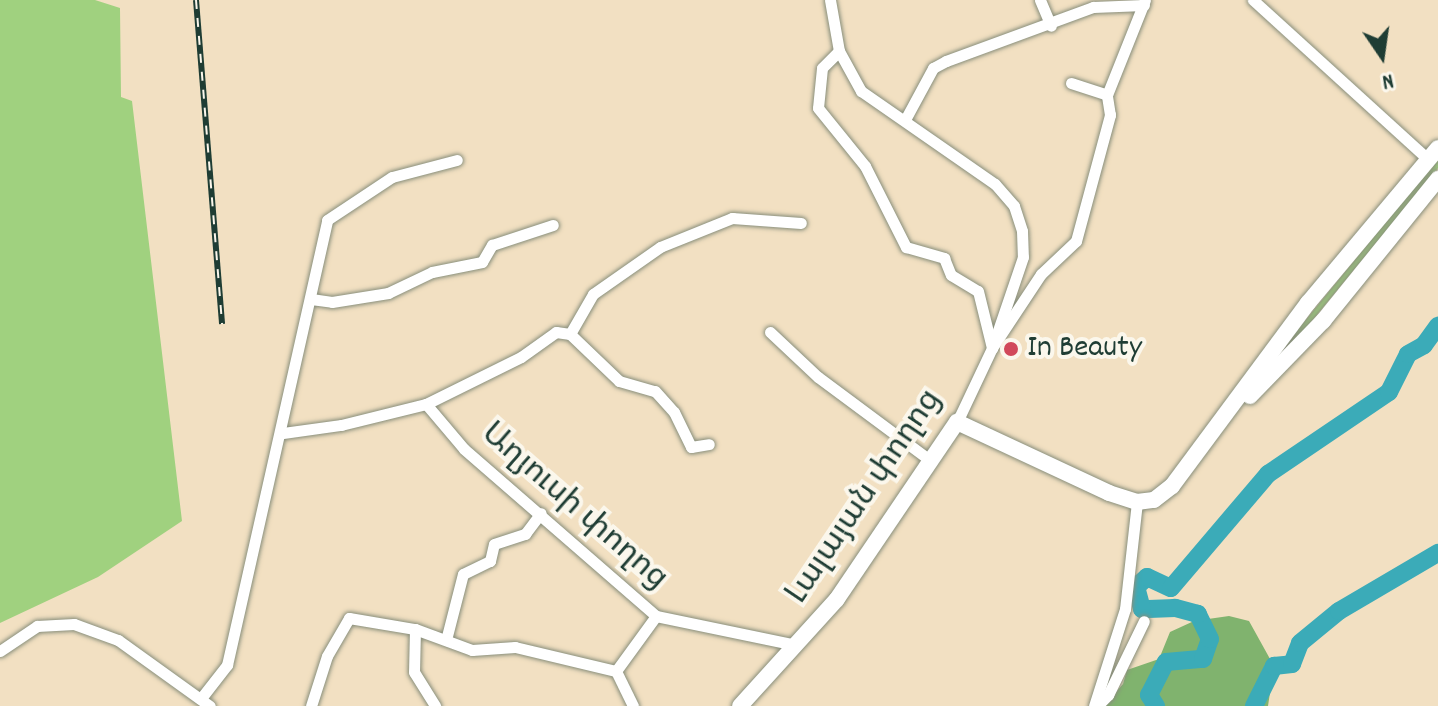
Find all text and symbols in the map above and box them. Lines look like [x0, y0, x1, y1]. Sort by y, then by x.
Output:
north arrow [1342, 16, 1422, 96]
text: N [1379, 64, 1396, 96]
place label: In Beauty [1027, 330, 1142, 368]
marker: In Beauty [1002, 340, 1020, 358]
street label: Լալայան փողոց [780, 383, 952, 613]
street label: Աղյուսի փողոց [472, 416, 674, 600]

